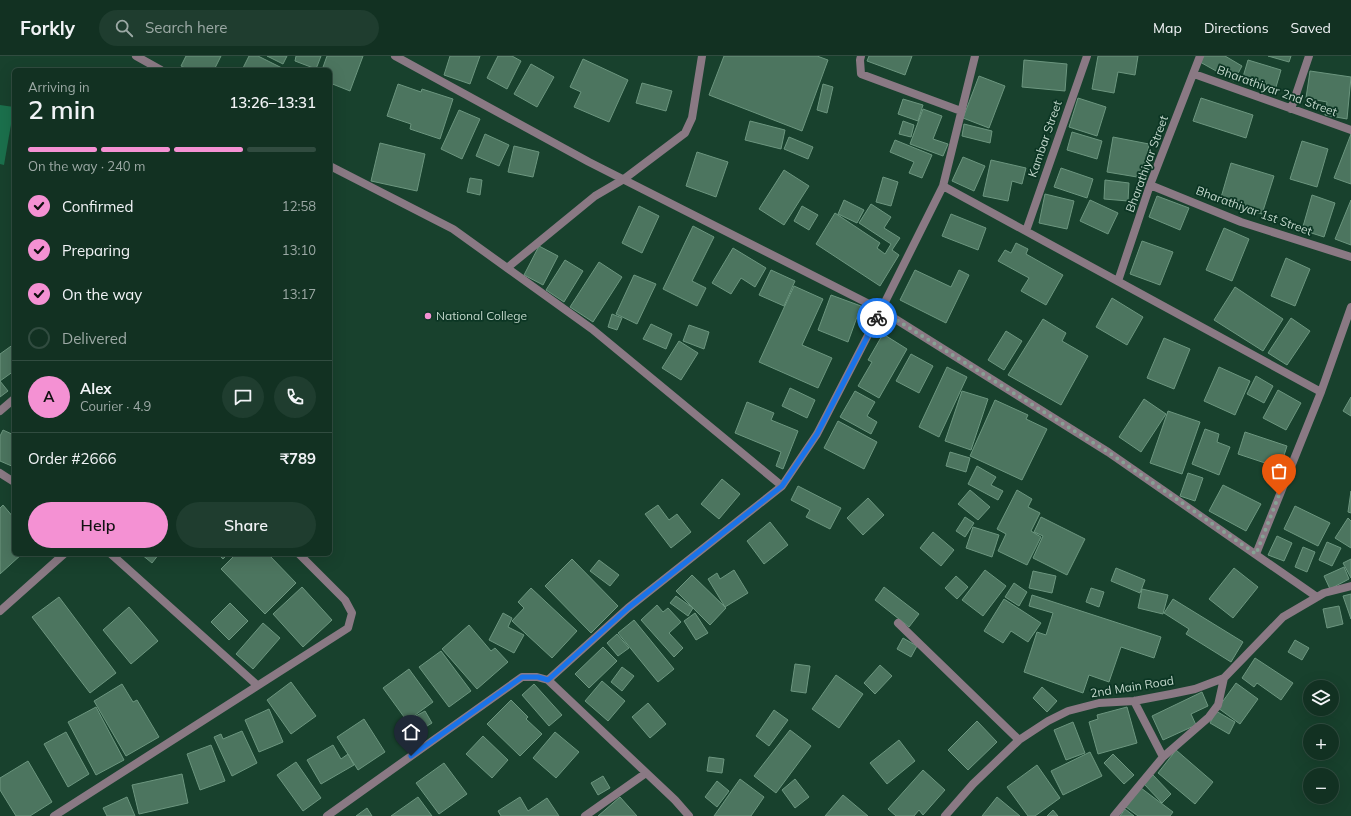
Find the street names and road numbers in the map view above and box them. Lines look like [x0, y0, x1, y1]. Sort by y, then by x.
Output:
street label: Bharathiyar 2nd Street [1215, 62, 1339, 119]
street label: Kambar Street [1024, 98, 1065, 179]
street label: Bharathiyar Street [1122, 113, 1171, 214]
street label: Bharathiyar 1st Street [1194, 183, 1314, 239]
street label: 2nd Main Road [1089, 672, 1175, 701]

